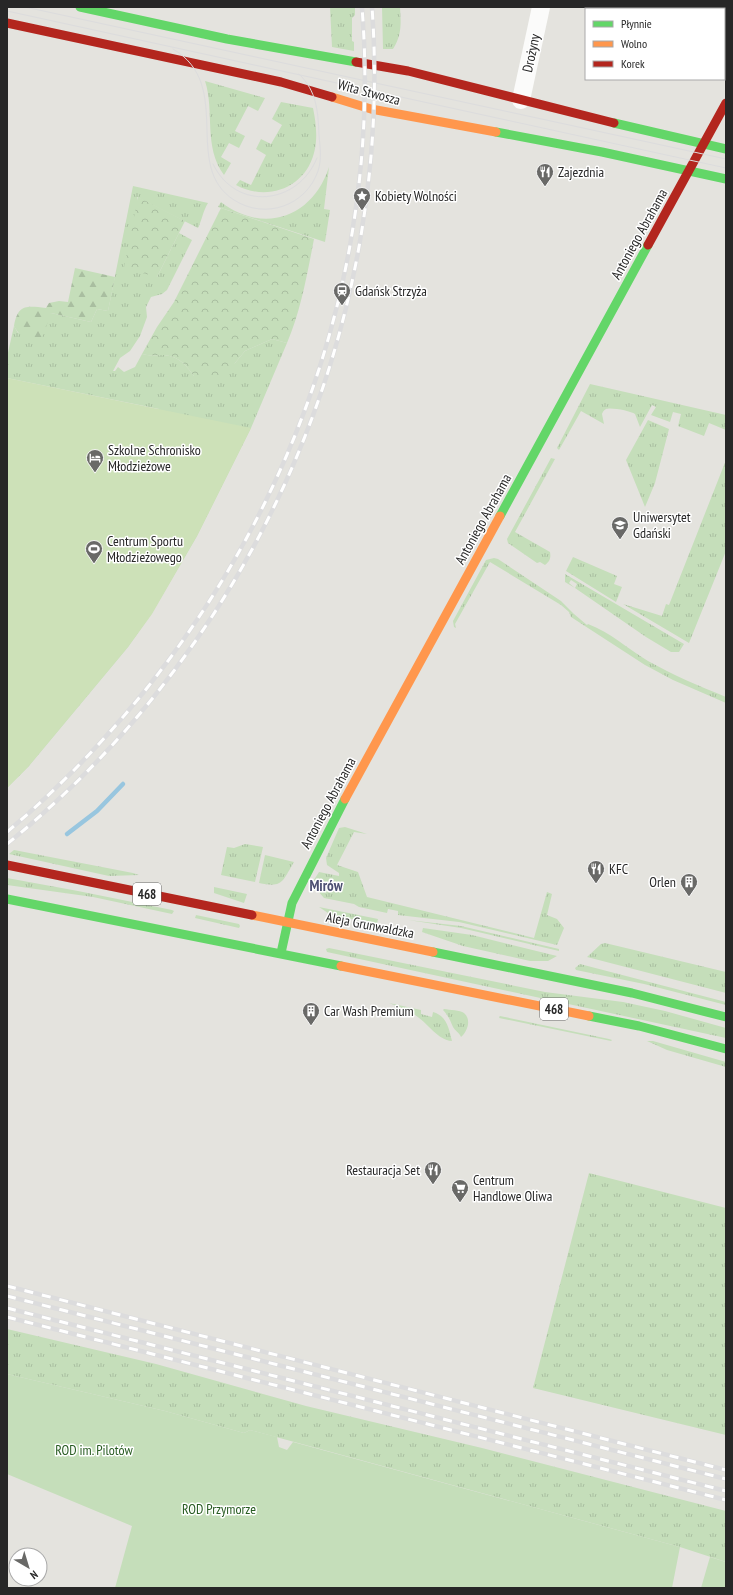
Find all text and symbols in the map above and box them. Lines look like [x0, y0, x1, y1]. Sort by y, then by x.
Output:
legend [585, 8, 725, 80]
text: Płynnie [621, 16, 652, 31]
street label: Drożyny [518, 31, 544, 74]
text: Wolno [621, 36, 647, 51]
text: Korek [621, 56, 645, 71]
street label: Wita Stwosza [336, 75, 402, 109]
restaurant icon: Zajezdnia [535, 162, 555, 187]
place label: Zajezdnia [558, 163, 604, 181]
place icon: Kobiety Wolności [352, 186, 372, 211]
street label: Antoniego Abrahama [607, 186, 671, 282]
place label: Kobiety Wolności [375, 187, 457, 205]
station icon: Gdańsk Strzyża [332, 281, 352, 306]
place label: Gdańsk Strzyża [355, 282, 427, 300]
place label: Szkolne Schronisko Młodzieżowe [108, 441, 201, 475]
hotel icon: Szkolne Schronisko Młodzieżowe [85, 448, 105, 473]
street label: Antoniego Abrahama [451, 471, 515, 567]
place label: Uniwersytet Gdański [633, 508, 691, 542]
school or university icon: Uniwersytet Gdański [610, 515, 630, 540]
place label: Centrum Sportu Młodzieżowego [107, 532, 183, 566]
sports icon: Centrum Sportu Młodzieżowego [84, 539, 104, 564]
street label: Antoniego Abrahama [296, 754, 360, 852]
restaurant icon: KFC [586, 859, 606, 884]
place label: KFC [609, 860, 629, 878]
building icon: Orlen [679, 872, 699, 897]
place label: Orlen [649, 873, 676, 891]
district label: Mirów [309, 876, 344, 895]
road number: 468 [133, 883, 161, 905]
street label: Aleja Grunwaldzka [324, 908, 416, 942]
road number: 468 [540, 998, 568, 1020]
building icon: Car Wash Premium [301, 1001, 321, 1026]
place label: Car Wash Premium [324, 1002, 414, 1020]
restaurant icon: Restauracja Set [423, 1160, 443, 1185]
place label: Restauracja Set [346, 1161, 420, 1179]
place label: Centrum Handlowe Oliwa [473, 1171, 552, 1205]
supermarket icon: Centrum Handlowe Oliwa [450, 1178, 470, 1203]
park label: ROD im. Pilotów [55, 1441, 134, 1459]
park label: ROD Przymorze [182, 1500, 256, 1518]
north arrow [8, 1547, 48, 1587]
text: N [27, 1568, 41, 1582]

